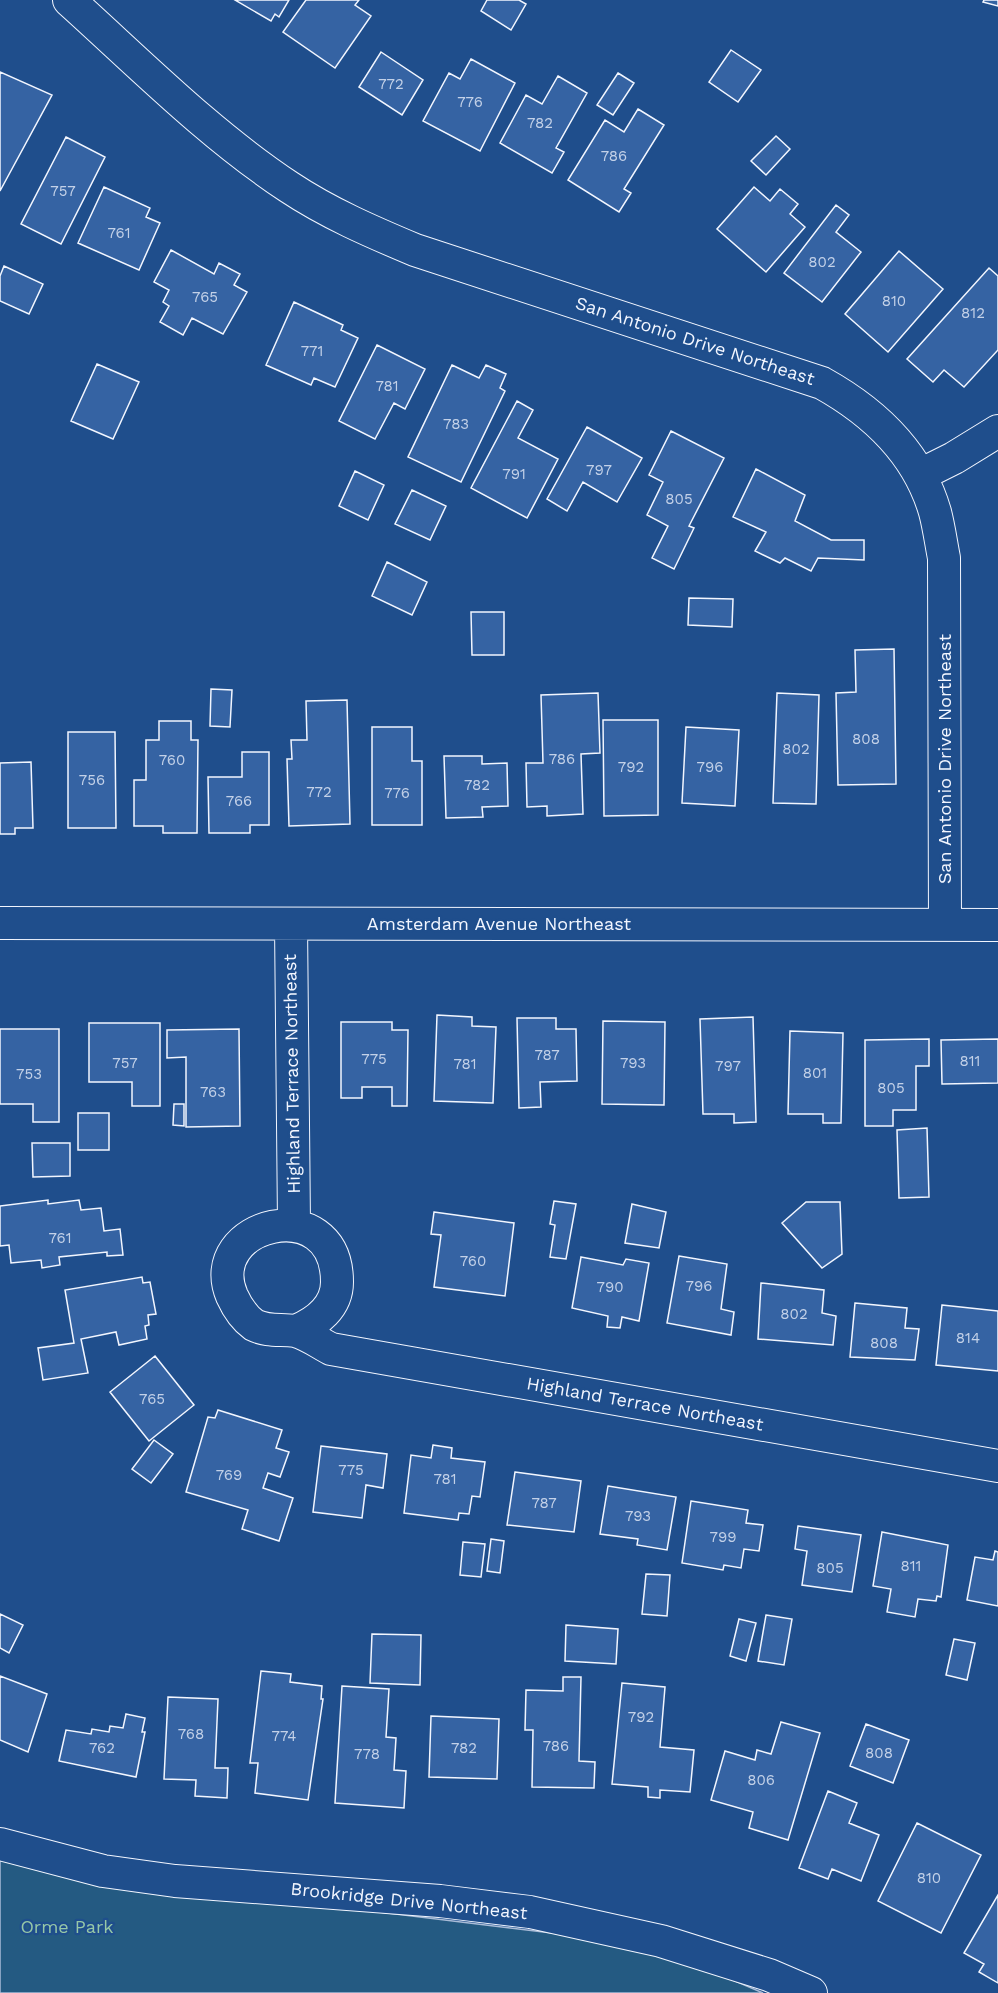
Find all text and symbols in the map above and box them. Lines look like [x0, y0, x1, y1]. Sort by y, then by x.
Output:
house number: 772 [378, 75, 404, 93]
house number: 776 [457, 93, 483, 111]
house number: 782 [527, 114, 553, 132]
house number: 786 [601, 147, 627, 165]
house number: 757 [50, 182, 76, 200]
house number: 761 [107, 224, 131, 242]
house number: 802 [808, 253, 836, 271]
house number: 765 [192, 288, 218, 306]
street label: San Antonio Drive Northeast [573, 292, 818, 389]
house number: 810 [882, 292, 906, 310]
house number: 812 [961, 304, 985, 322]
house number: 771 [301, 342, 323, 360]
house number: 781 [375, 377, 399, 395]
house number: 783 [443, 415, 469, 433]
house number: 797 [586, 461, 612, 479]
house number: 791 [502, 465, 526, 483]
house number: 805 [665, 490, 693, 508]
street label: San Antonio Drive Northeast [934, 634, 955, 884]
house number: 808 [852, 730, 880, 748]
house number: 802 [782, 740, 810, 758]
house number: 786 [549, 750, 575, 768]
house number: 760 [159, 751, 185, 769]
house number: 792 [618, 758, 644, 776]
house number: 796 [697, 758, 723, 776]
house number: 756 [79, 771, 105, 789]
house number: 782 [464, 776, 490, 794]
house number: 772 [306, 783, 332, 801]
house number: 776 [384, 784, 410, 802]
house number: 766 [226, 792, 252, 810]
street label: Amsterdam Avenue Northeast [367, 913, 632, 934]
street label: Highland Terrace Northeast [279, 953, 304, 1194]
house number: 787 [534, 1046, 560, 1064]
house number: 775 [361, 1050, 387, 1068]
house number: 811 [960, 1052, 980, 1070]
house number: 757 [112, 1054, 138, 1072]
house number: 793 [620, 1054, 646, 1072]
house number: 781 [453, 1055, 477, 1073]
house number: 797 [715, 1057, 741, 1075]
house number: 801 [803, 1064, 827, 1082]
house number: 753 [16, 1065, 42, 1083]
house number: 805 [877, 1079, 905, 1097]
house number: 763 [200, 1083, 226, 1101]
house number: 761 [48, 1229, 72, 1247]
house number: 760 [460, 1252, 486, 1270]
house number: 796 [686, 1277, 712, 1295]
house number: 790 [596, 1278, 624, 1296]
house number: 802 [780, 1305, 808, 1323]
house number: 814 [956, 1329, 980, 1347]
house number: 808 [870, 1334, 898, 1352]
street label: Highland Terrace Northeast [525, 1372, 766, 1435]
house number: 765 [139, 1390, 165, 1408]
house number: 775 [338, 1461, 364, 1479]
house number: 769 [216, 1466, 242, 1484]
house number: 781 [433, 1470, 457, 1488]
house number: 787 [531, 1494, 557, 1512]
house number: 793 [625, 1507, 651, 1525]
house number: 799 [710, 1528, 736, 1546]
house number: 811 [901, 1557, 921, 1575]
house number: 805 [816, 1559, 844, 1577]
house number: 792 [628, 1708, 654, 1726]
house number: 768 [178, 1725, 204, 1743]
house number: 774 [272, 1727, 297, 1745]
house number: 786 [543, 1737, 569, 1755]
house number: 762 [89, 1739, 115, 1757]
house number: 782 [451, 1739, 477, 1757]
house number: 808 [865, 1744, 893, 1762]
house number: 778 [354, 1745, 380, 1763]
house number: 806 [747, 1771, 775, 1789]
house number: 810 [917, 1869, 941, 1887]
street label: Brookridge Drive Northeast [290, 1878, 529, 1923]
park label: Orme Park [20, 1916, 114, 1937]

